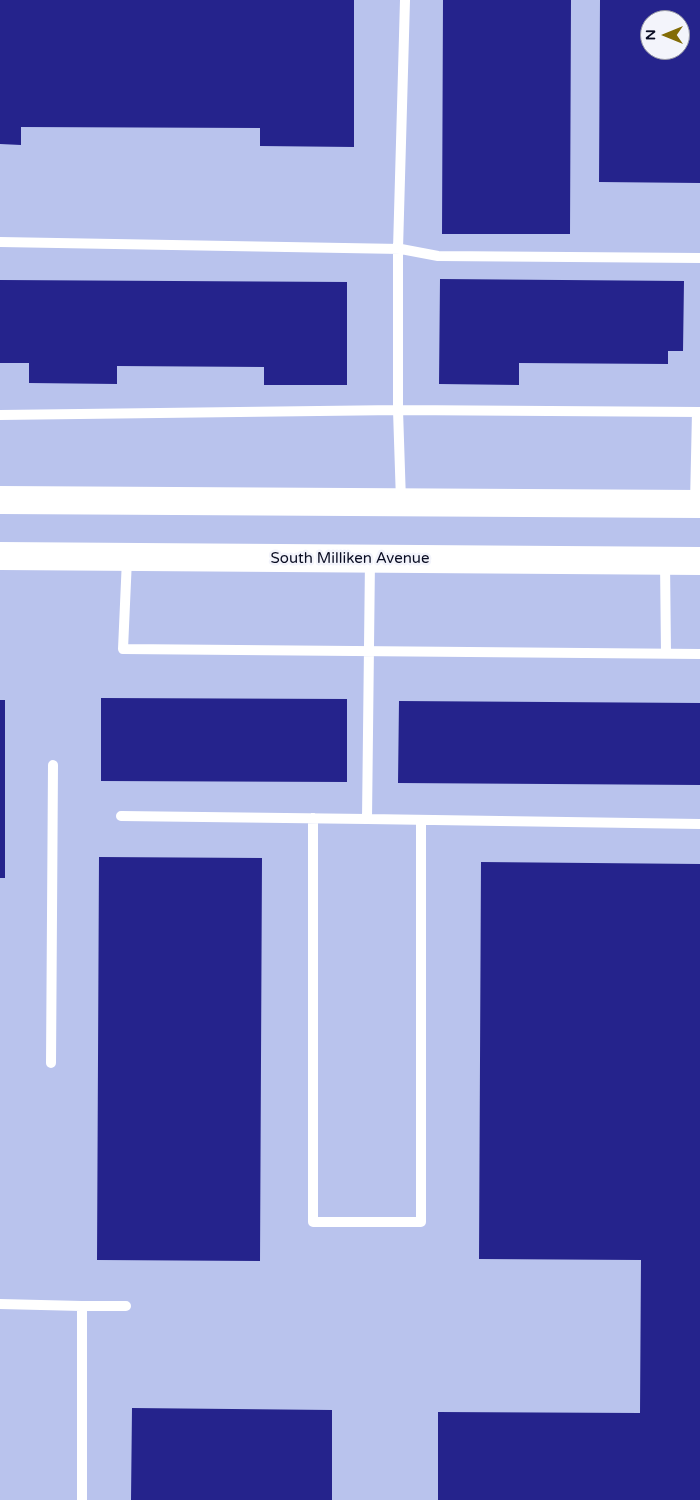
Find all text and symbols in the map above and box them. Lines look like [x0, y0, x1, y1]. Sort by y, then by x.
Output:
north arrow [640, 10, 690, 60]
text: N [642, 29, 659, 41]
street label: South Milliken Avenue [271, 550, 429, 568]

